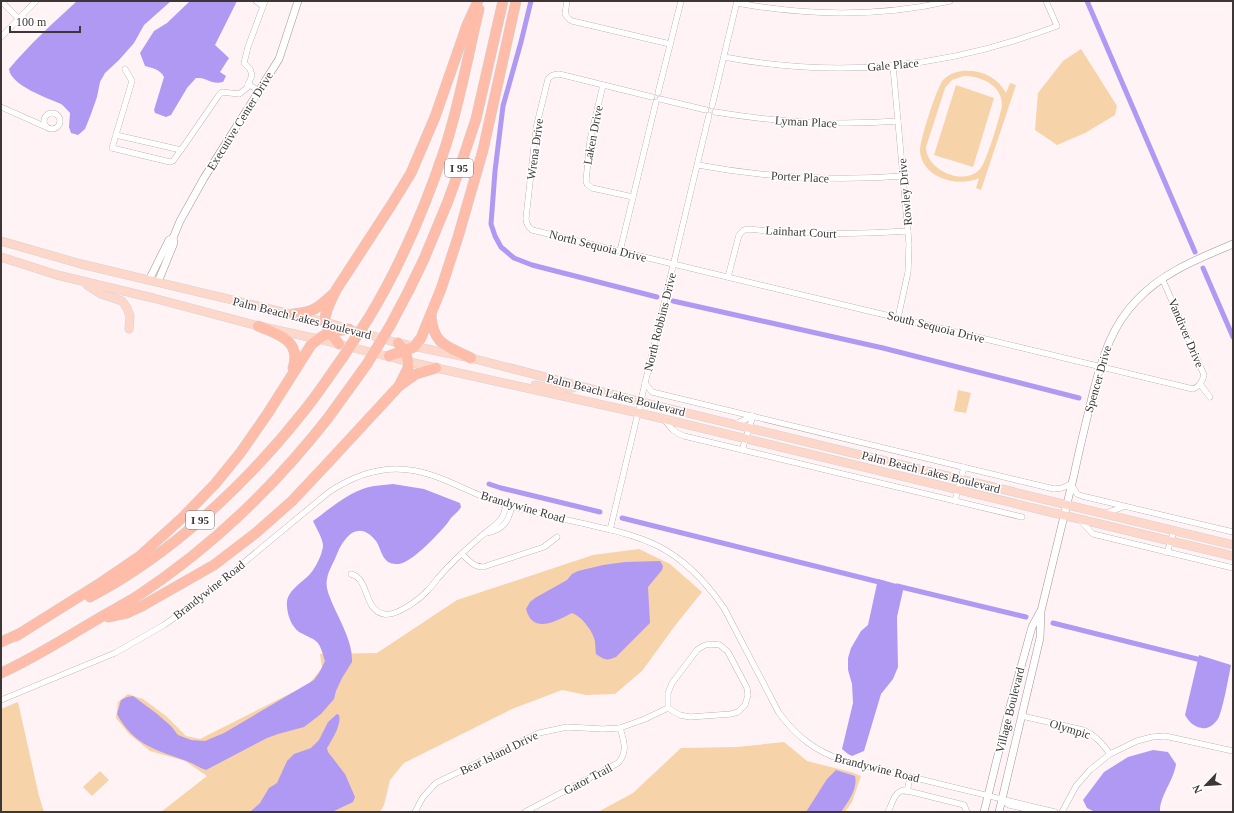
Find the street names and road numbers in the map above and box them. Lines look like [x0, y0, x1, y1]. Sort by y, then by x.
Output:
street label: Gale Place [867, 56, 919, 74]
street label: Executive Center Drive [204, 69, 276, 173]
street label: Laken Drive [580, 104, 606, 166]
street label: Lyman Place [775, 113, 837, 131]
street label: Wrena Drive [524, 117, 546, 181]
street label: Rowley Drive [895, 158, 915, 226]
road number: I 95 [445, 159, 473, 177]
street label: Porter Place [771, 168, 829, 186]
street label: Lainhart Court [765, 223, 837, 241]
street label: North Sequoia Drive [548, 227, 648, 265]
street label: North Robbins Drive [641, 271, 679, 373]
street label: Palm Beach Lakes Boulevard [231, 294, 373, 342]
street label: Vandiver Drive [1165, 296, 1207, 370]
street label: South Sequoia Drive [886, 308, 986, 346]
street label: Spencer Drive [1082, 344, 1114, 414]
street label: Palm Beach Lakes Boulevard [545, 371, 687, 419]
street label: Palm Beach Lakes Boulevard [860, 448, 1002, 496]
street label: Brandywine Road [479, 488, 567, 526]
road number: I 95 [186, 511, 214, 529]
street label: Brandywine Road [170, 558, 248, 622]
street label: Village Boulevard [993, 666, 1027, 754]
street label: Olympic [1048, 716, 1092, 742]
street label: Bear Island Drive [458, 728, 540, 778]
street label: Brandywine Road [833, 751, 921, 785]
street label: Gator Trail [561, 760, 615, 798]

